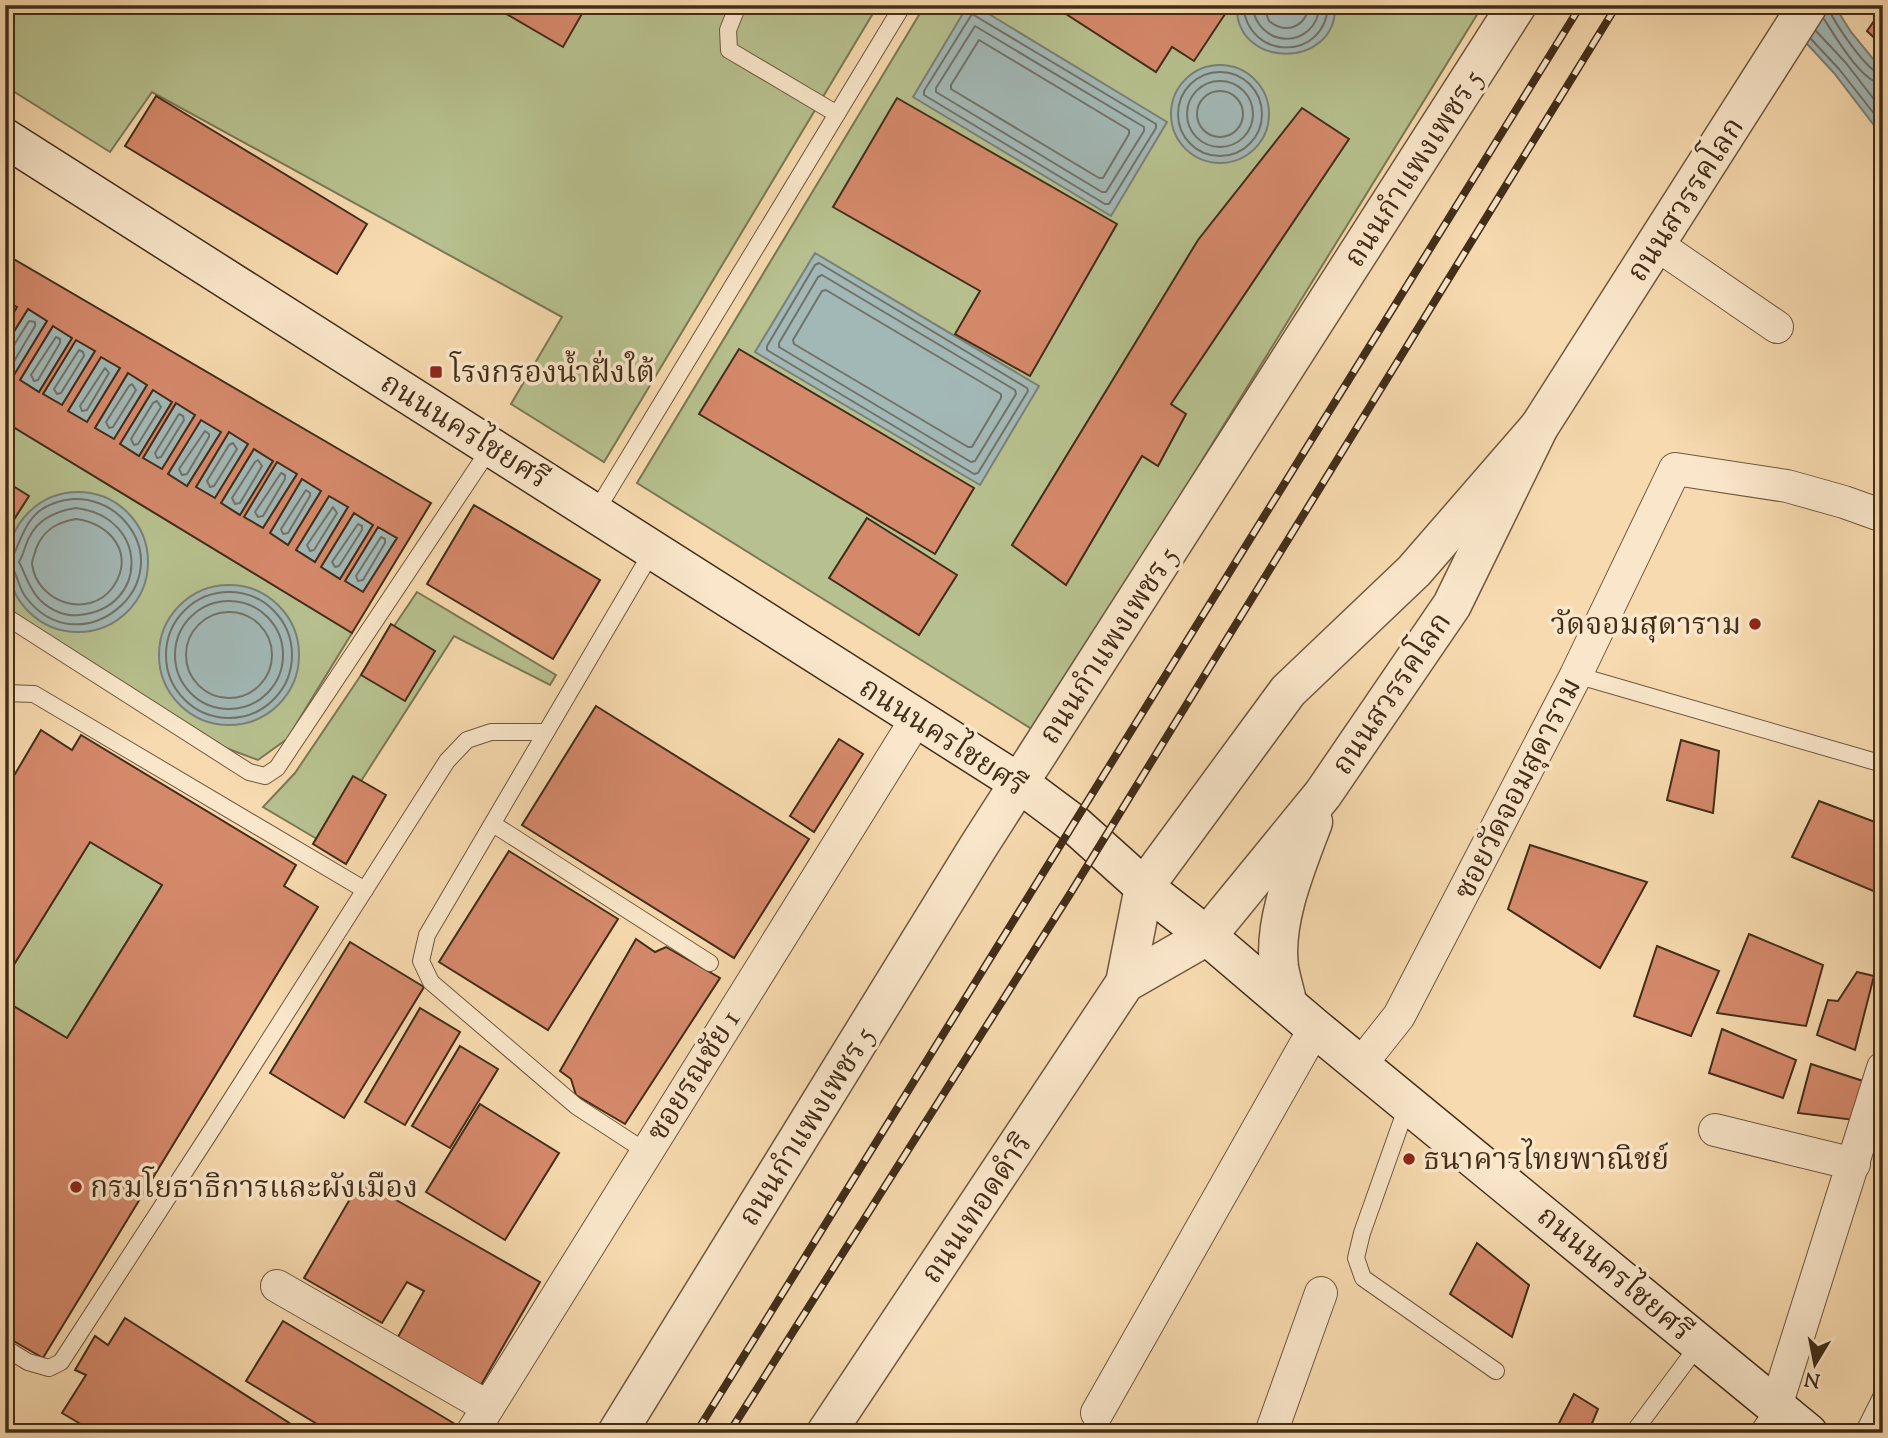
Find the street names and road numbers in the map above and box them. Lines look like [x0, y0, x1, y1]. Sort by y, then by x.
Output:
street label: ถนนกำแพงเพชร 5 [1335, 62, 1495, 277]
street label: ถนนสวรรคโลก [1616, 109, 1756, 291]
street label: ถนนนครไชยศรี [371, 361, 557, 501]
street label: ถนนกำแพงเพชร 5 [1030, 539, 1190, 754]
street label: ถนนสวรรคโลก [1321, 603, 1464, 784]
street label: ถนนนครไชยศรี [850, 666, 1035, 808]
street label: ซอยวัดจอมสุดาราม [1445, 671, 1594, 908]
street label: ซอยรณชัย 1 [638, 1002, 753, 1150]
street label: ถนนกำแพงเพชร 5 [729, 1019, 887, 1235]
street label: ถนนเทอดดำริ [912, 1126, 1044, 1293]
street label: ถนนนครไชยศรี [1526, 1195, 1702, 1353]

